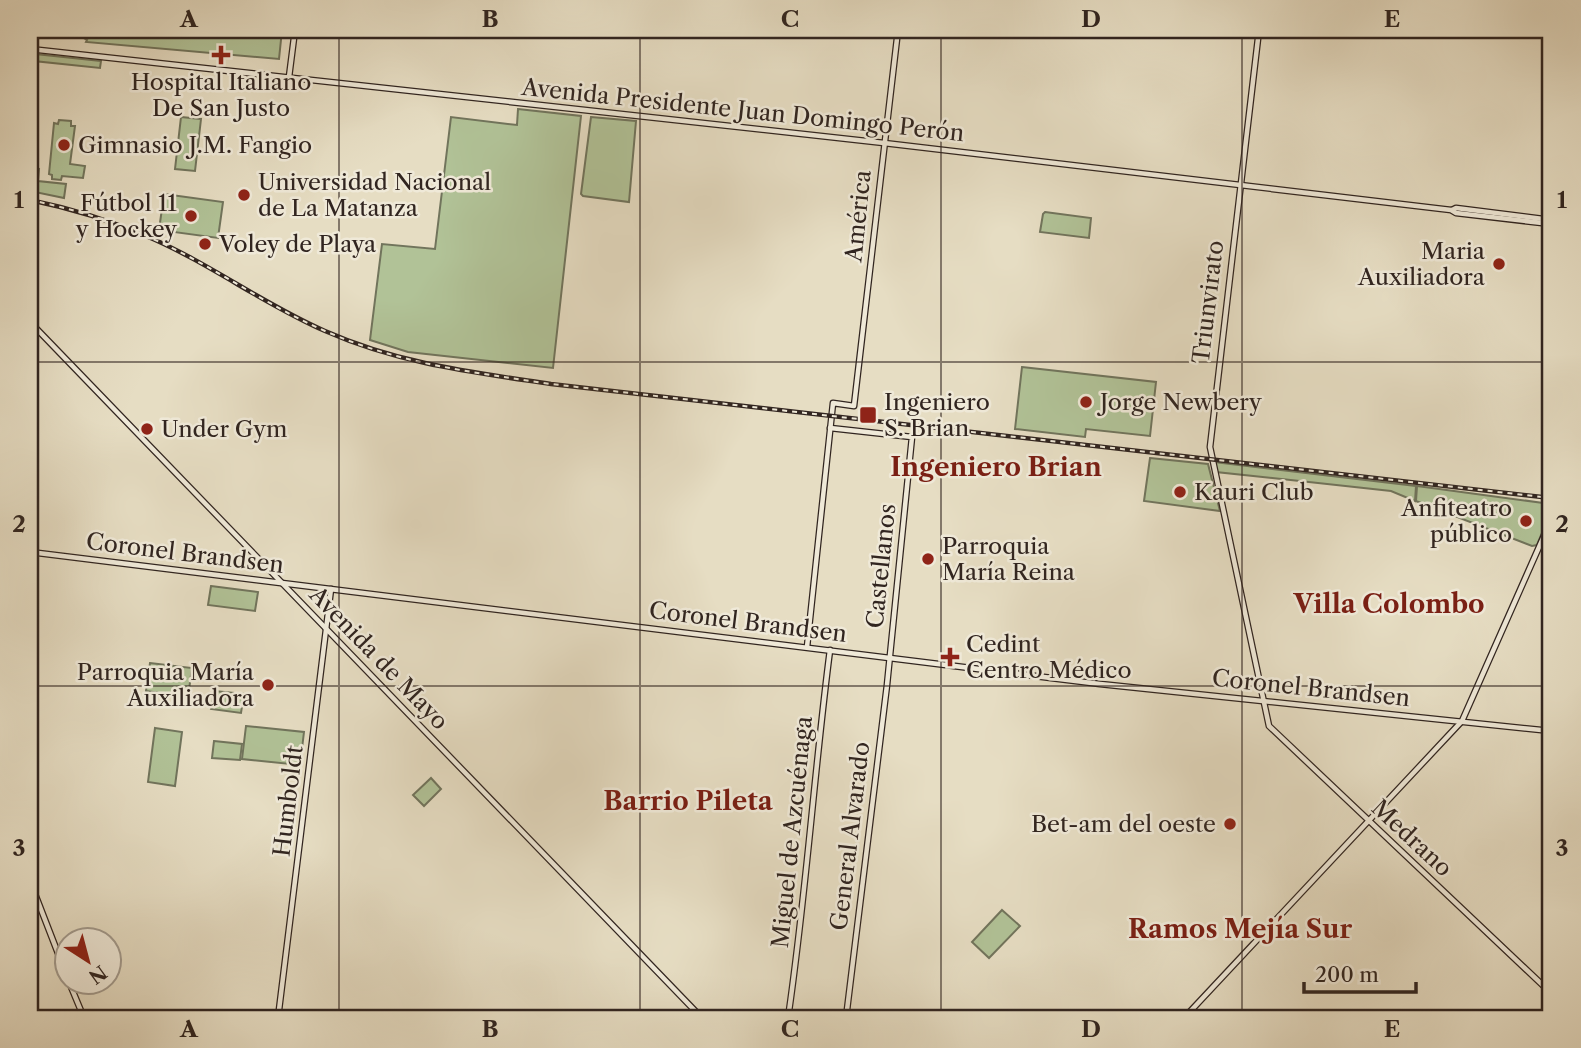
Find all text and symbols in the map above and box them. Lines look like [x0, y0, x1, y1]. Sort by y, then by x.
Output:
text: A [179, 5, 199, 33]
text: B [481, 5, 499, 33]
text: C [781, 5, 799, 33]
text: D [1081, 5, 1101, 33]
text: E [1384, 5, 1400, 33]
marker: Hospital Italiano De San Justo [211, 45, 231, 65]
place label: Hospital Italiano De San Justo [131, 68, 311, 122]
street label: Avenida Presidente Juan Domingo Perón [519, 73, 966, 147]
place label: Gimnasio J.M. Fangio [78, 131, 312, 159]
marker: Gimnasio J.M. Fangio [56, 137, 72, 153]
place label: Universidad Nacional de La Matanza [258, 168, 491, 222]
street label: América [839, 168, 877, 264]
text: 1 [14, 186, 25, 214]
text: 1 [1557, 186, 1568, 214]
marker: Universidad Nacional de La Matanza [236, 187, 252, 203]
place label: Fútbol 11 y Hockey [75, 189, 177, 243]
marker: Fútbol 11 y Hockey [183, 208, 199, 224]
place label: Voley de Playa [218, 230, 377, 258]
marker: Voley de Playa [197, 236, 213, 252]
place label: Maria Auxiliadora [1357, 237, 1486, 291]
street label: Triunvirato [1187, 239, 1229, 365]
marker: Maria Auxiliadora [1491, 256, 1507, 272]
place label: Ingeniero S. Brian [884, 388, 990, 442]
place label: Jorge Newbery [1097, 388, 1262, 416]
marker: Jorge Newbery [1078, 394, 1094, 410]
marker: Ingeniero S. Brian [858, 405, 878, 425]
place label: Under Gym [161, 415, 287, 443]
marker: Under Gym [139, 421, 155, 437]
district label: Ingeniero Brian [890, 451, 1102, 483]
place label: Kauri Club [1194, 478, 1314, 506]
marker: Kauri Club [1172, 484, 1188, 500]
place label: Anfiteatro público [1400, 494, 1512, 548]
street label: Castellanos [861, 502, 901, 630]
text: 2 [12, 510, 26, 538]
text: 2 [1555, 510, 1569, 538]
marker: Anfiteatro público [1518, 513, 1534, 529]
street label: Coronel Brandsen [85, 527, 285, 579]
place label: Parroquia María Reina [942, 532, 1076, 586]
marker: Parroquia María Reina [920, 551, 936, 567]
street label: Avenida de Mayo [303, 580, 454, 735]
district label: Villa Colombo [1292, 588, 1485, 620]
street label: Coronel Brandsen [648, 596, 848, 648]
place label: Cedint Centro Médico [966, 630, 1132, 684]
marker: Cedint Centro Médico [940, 647, 960, 667]
place label: Parroquia María Auxiliadora [77, 658, 255, 712]
street label: Coronel Brandsen [1211, 664, 1411, 712]
marker: Parroquia María Auxiliadora [260, 677, 276, 693]
street label: Miguel de Azcuénaga [766, 714, 818, 949]
street label: General Alvarado [825, 740, 875, 932]
street label: Humboldt [267, 744, 309, 858]
district label: Barrio Pileta [603, 785, 774, 817]
street label: Medrano [1366, 794, 1458, 882]
place label: Bet-am del oeste [1031, 810, 1216, 838]
marker: Bet-am del oeste [1222, 816, 1238, 832]
text: 3 [13, 834, 26, 862]
text: 3 [1556, 834, 1569, 862]
district label: Ramos Mejía Sur [1128, 913, 1352, 945]
north arrow [52, 926, 122, 996]
scale bar [1304, 950, 1416, 994]
text: N [84, 960, 111, 989]
text: 200 m [1315, 962, 1379, 987]
text: A [179, 1015, 199, 1043]
text: B [481, 1015, 499, 1043]
text: C [781, 1015, 799, 1043]
text: D [1081, 1015, 1101, 1043]
text: E [1384, 1015, 1400, 1043]

